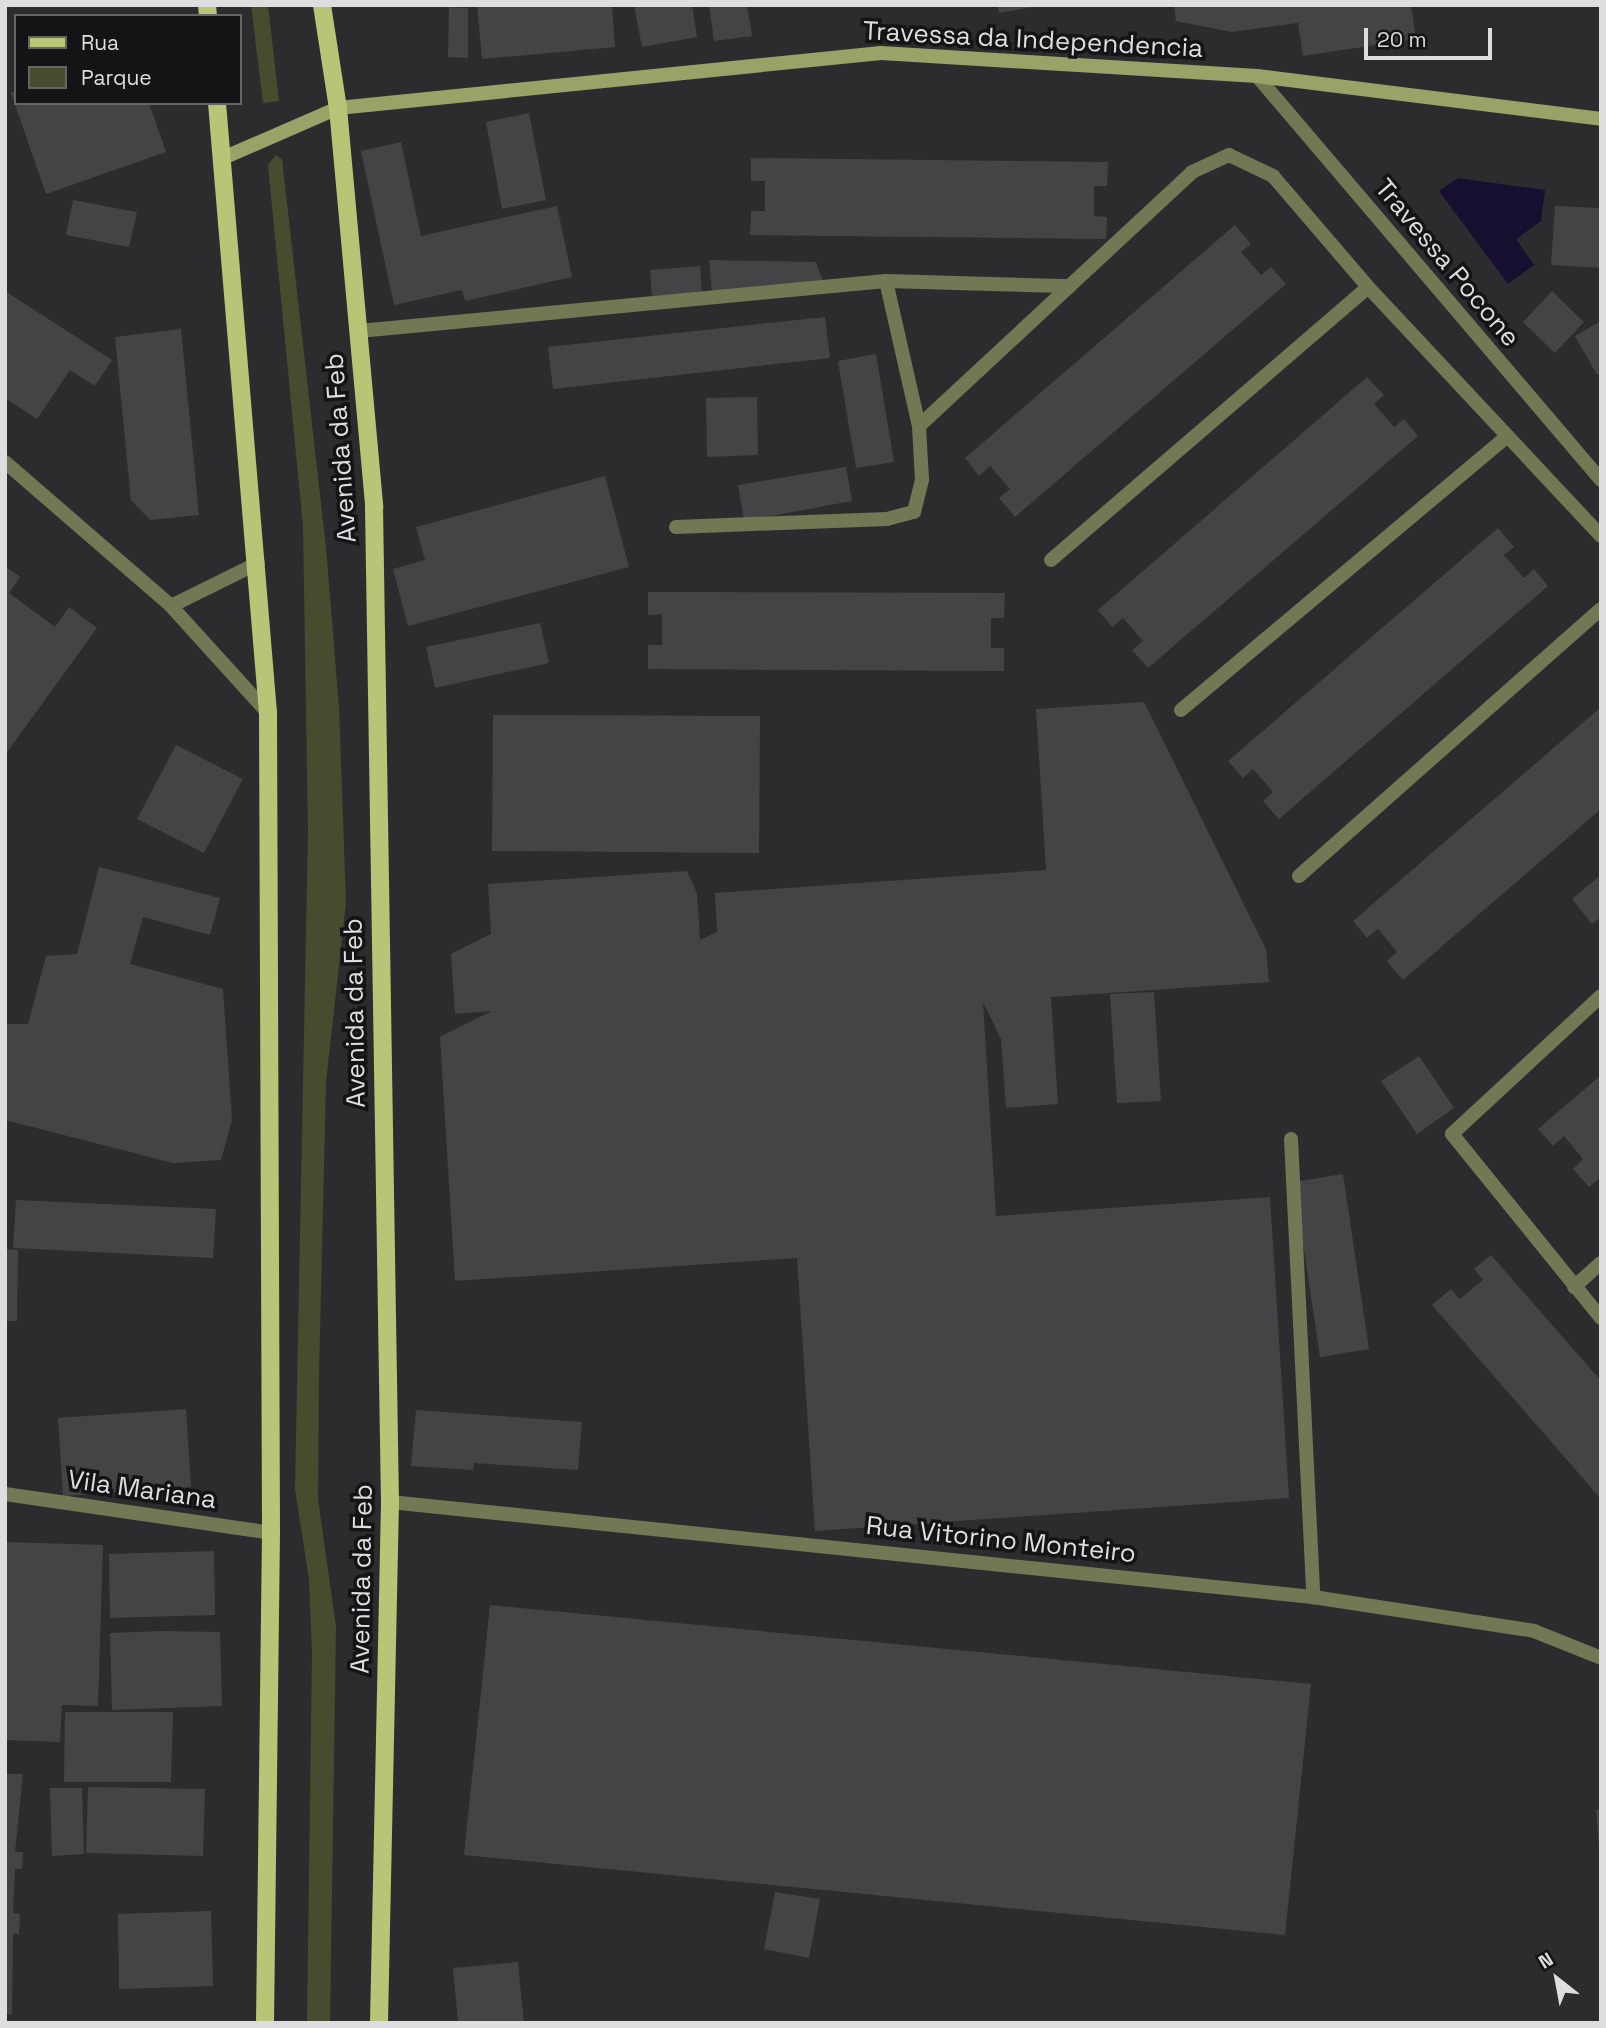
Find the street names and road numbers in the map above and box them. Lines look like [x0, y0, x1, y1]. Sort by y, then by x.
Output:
street label: Travessa da Independencia [862, 16, 1204, 64]
street label: Travessa Pocone [1368, 173, 1526, 353]
street label: Avenida da Feb [319, 352, 363, 544]
street label: Avenida da Feb [338, 918, 372, 1108]
street label: Vila Mariana [66, 1464, 218, 1516]
street label: Avenida da Feb [345, 1484, 379, 1674]
street label: Rua Vitorino Monteiro [864, 1510, 1138, 1570]

